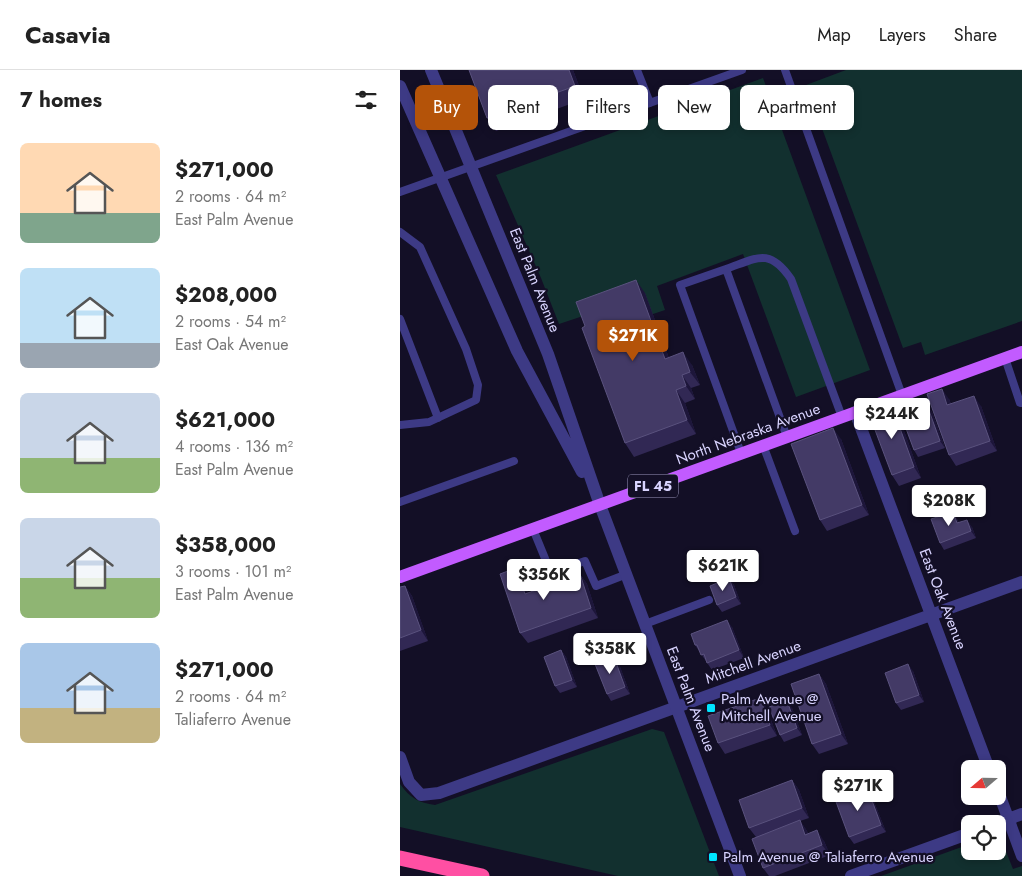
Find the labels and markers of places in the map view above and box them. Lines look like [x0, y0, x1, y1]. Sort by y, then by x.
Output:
pin: $271K [598, 320, 668, 362]
pin: $244K [857, 398, 927, 440]
pin: $208K [914, 484, 984, 527]
pin: $621K [688, 550, 758, 592]
pin: $356K [509, 558, 579, 601]
pin: $358K [575, 632, 645, 675]
place label: Palm Avenue @ Mitchell Avenue [721, 688, 822, 727]
marker: Palm Avenue @ Mitchell Avenue [705, 702, 717, 714]
pin: $271K [823, 770, 893, 812]
place label: Palm Avenue @ Taliaferro Avenue [723, 846, 934, 868]
marker: Palm Avenue @ Taliaferro Avenue [707, 851, 719, 863]

